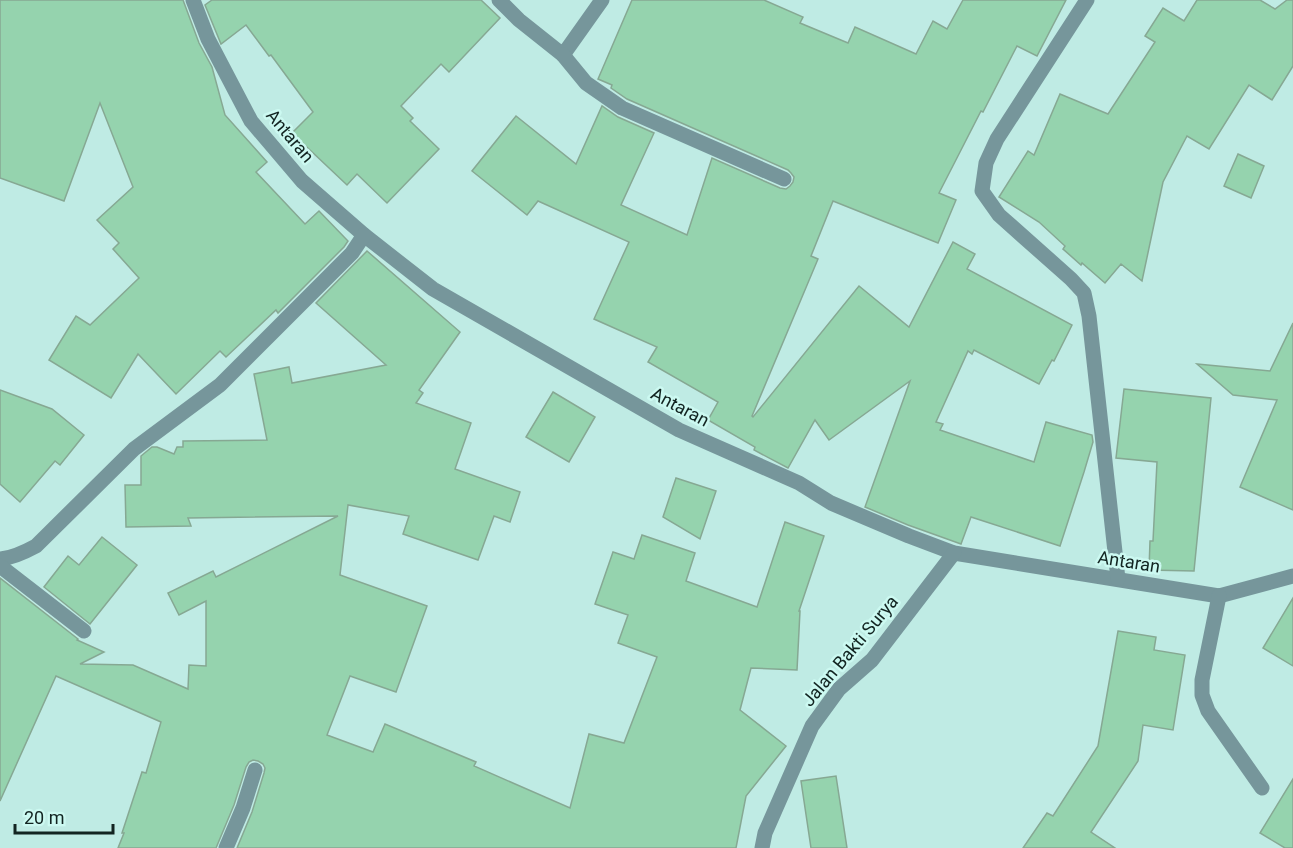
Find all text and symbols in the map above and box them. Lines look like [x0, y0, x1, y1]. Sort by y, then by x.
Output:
street label: Antaran [262, 105, 319, 166]
street label: Antaran [648, 383, 713, 431]
street label: Antaran [1096, 546, 1162, 577]
street label: Jalan Bakti Surya [797, 591, 902, 710]
scale bar [15, 797, 112, 835]
text: 20 m [24, 807, 64, 828]

